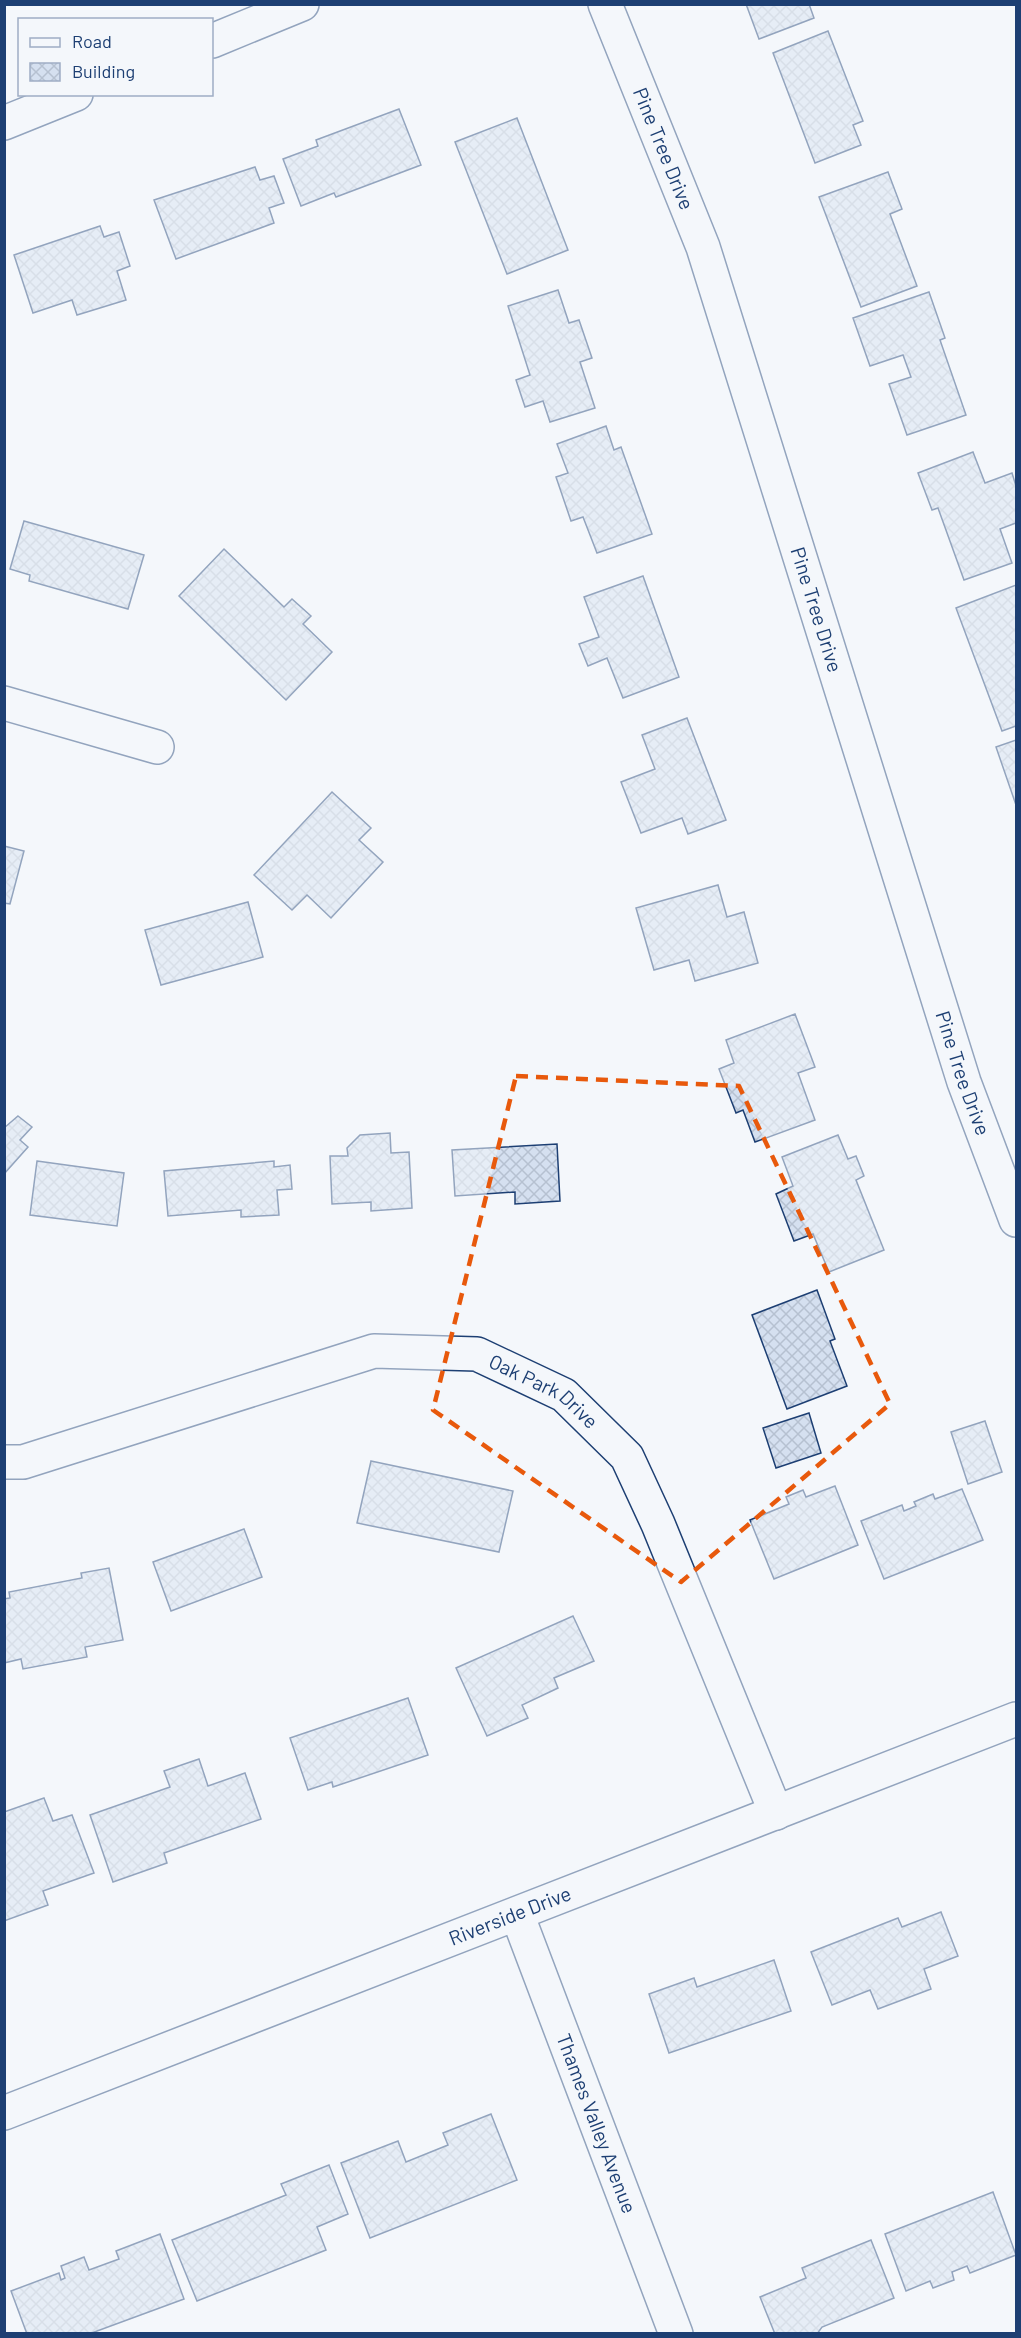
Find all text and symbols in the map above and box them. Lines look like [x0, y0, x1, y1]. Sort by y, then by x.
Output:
legend [18, 18, 213, 96]
text: Road [72, 30, 112, 52]
text: Building [72, 60, 135, 82]
street label: Pine Tree Drive [629, 84, 700, 213]
street label: Pine Tree Drive [787, 544, 848, 675]
street label: Pine Tree Drive [932, 1008, 996, 1138]
street label: Oak Park Drive [485, 1348, 604, 1433]
street label: Riverside Drive [445, 1880, 574, 1950]
street label: Thames Valley Avenue [552, 2030, 642, 2216]

